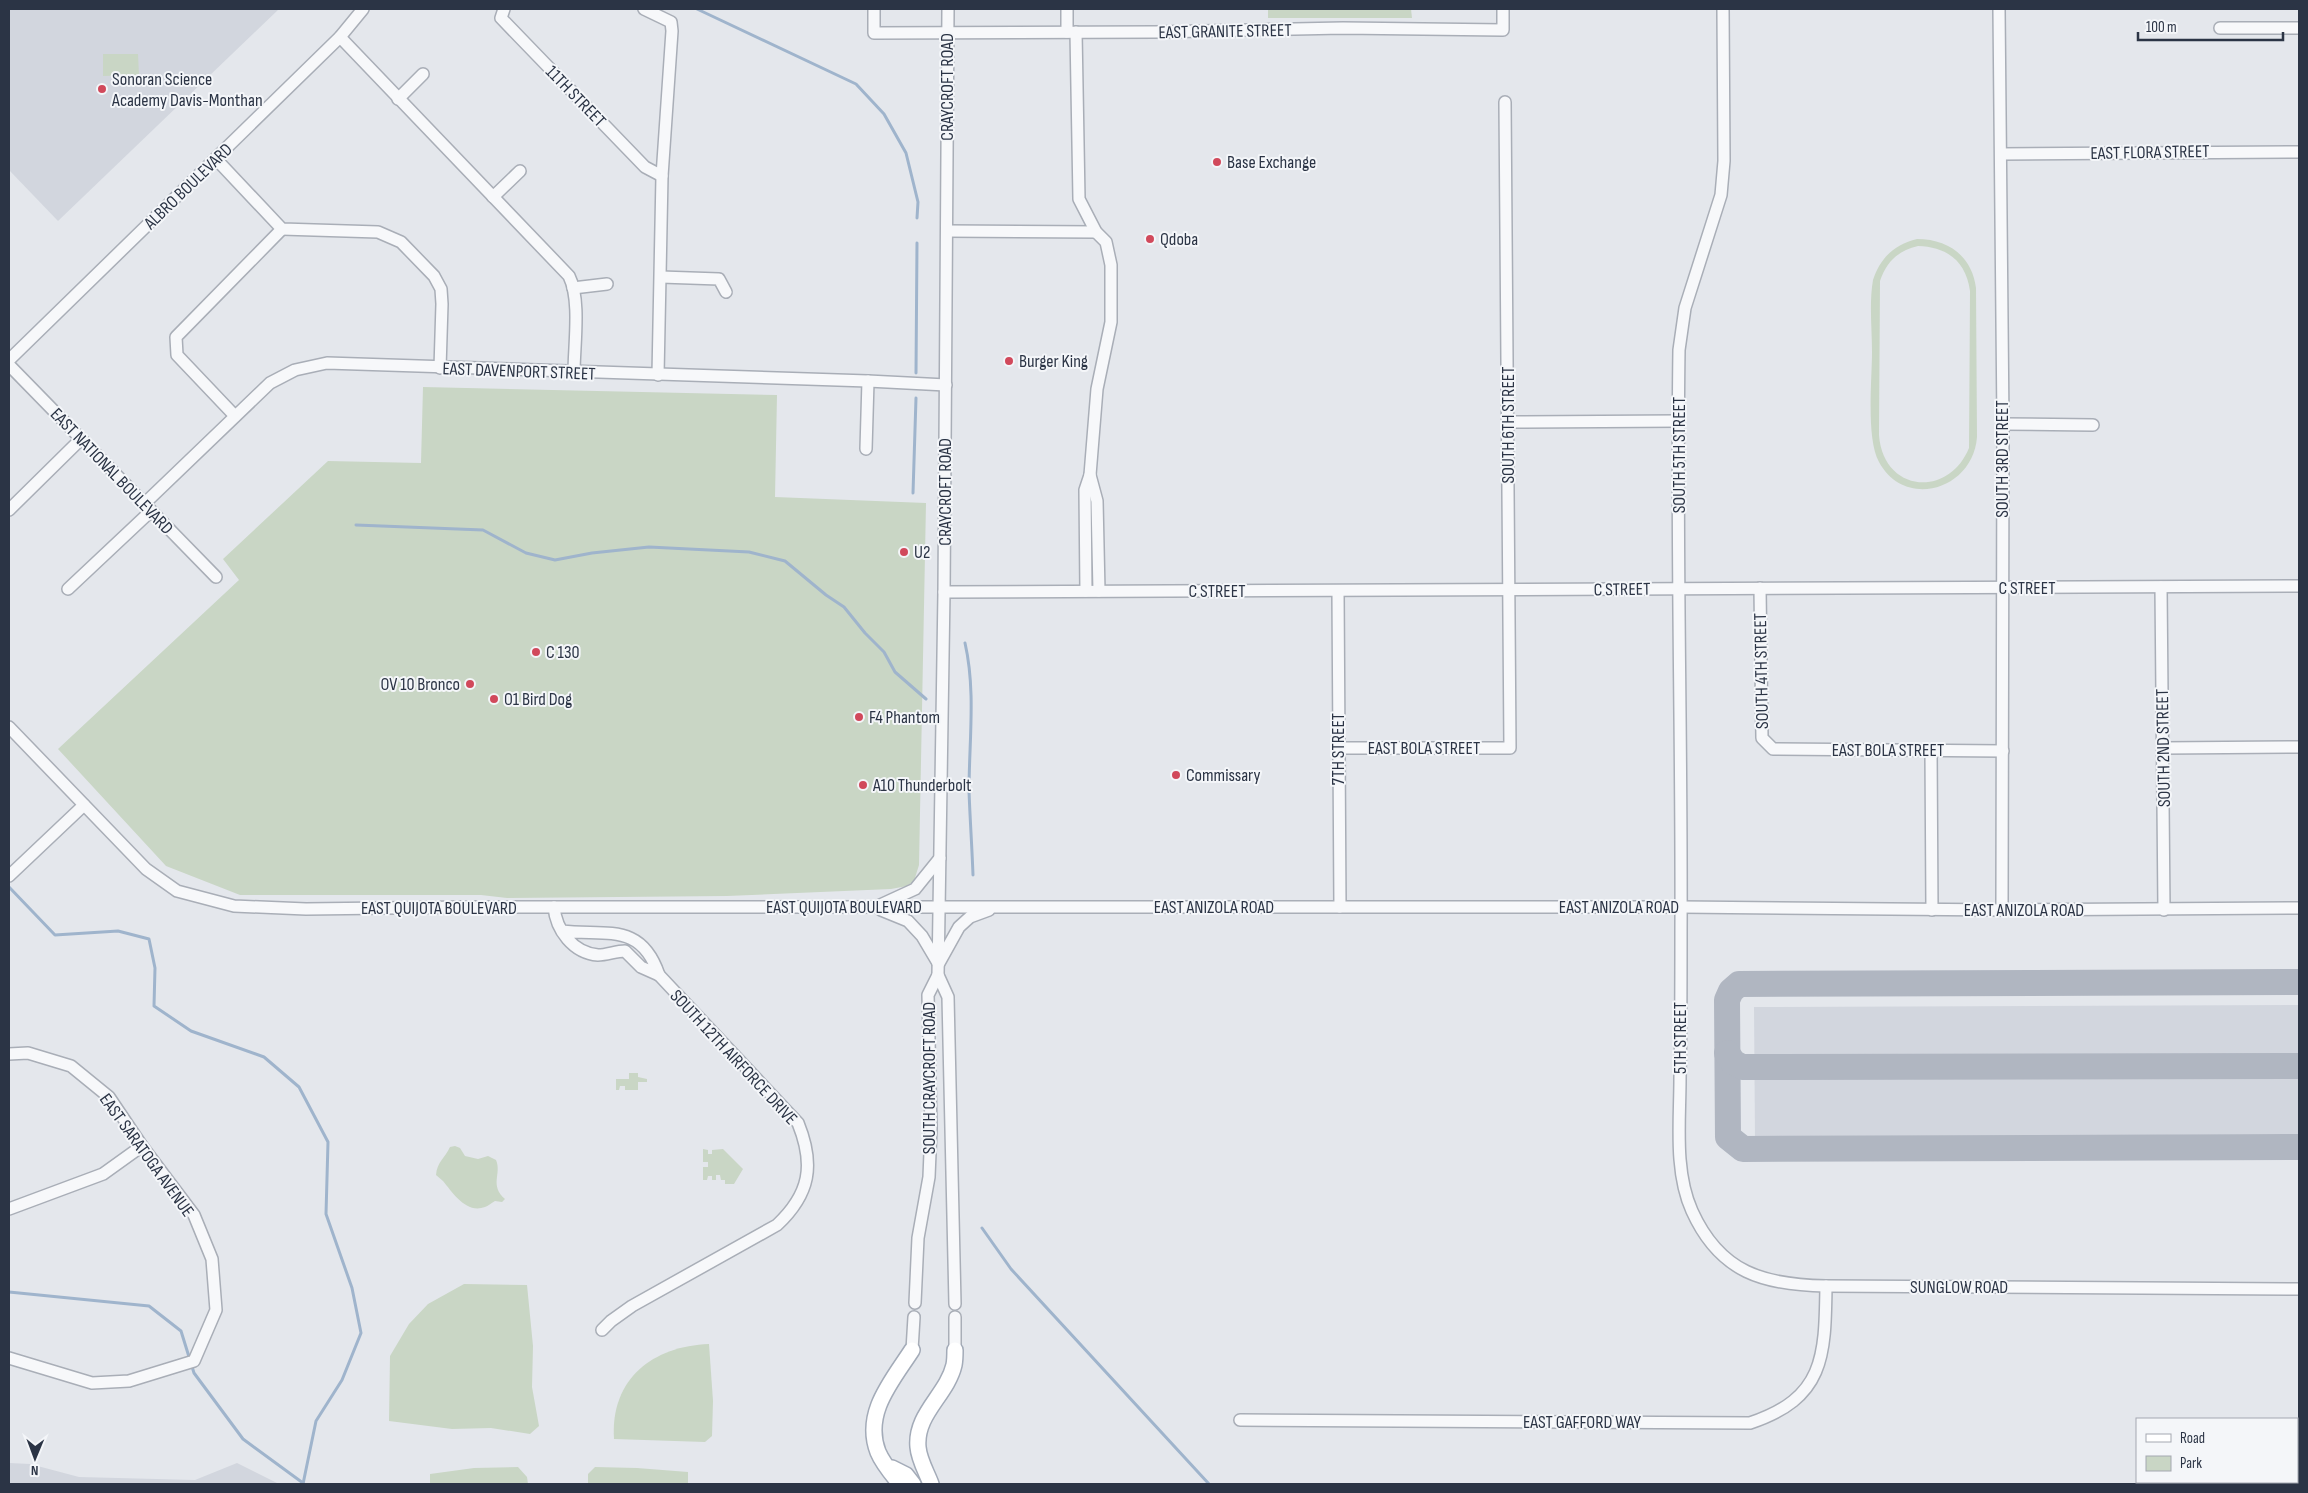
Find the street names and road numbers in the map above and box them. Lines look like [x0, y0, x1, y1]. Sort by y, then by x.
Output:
street label: EAST GRANITE STREET [1158, 20, 1292, 43]
street label: CRAYCROFT ROAD [937, 33, 958, 141]
street label: 11TH STREET [541, 61, 610, 131]
street label: ALBRO BOULEVARD [139, 139, 237, 234]
street label: EAST FLORA STREET [2090, 141, 2210, 164]
street label: EAST DAVENPORT STREET [442, 358, 596, 385]
street label: SOUTH 6TH STREET [1498, 366, 1519, 484]
street label: SOUTH 5TH STREET [1669, 397, 1690, 513]
street label: SOUTH 3RD STREET [1992, 400, 2013, 518]
street label: EAST NATIONAL BOULEVARD [46, 404, 177, 539]
street label: CRAYCROFT ROAD [935, 438, 956, 546]
street label: C STREET [1999, 578, 2055, 599]
street label: C STREET [1593, 579, 1651, 600]
street label: C STREET [1189, 581, 1245, 602]
street label: SOUTH 4TH STREET [1750, 613, 1773, 729]
street label: SOUTH 2ND STREET [2152, 689, 2175, 807]
street label: 7TH STREET [1328, 713, 1349, 785]
street label: EAST BOLA STREET [1368, 738, 1480, 759]
street label: EAST BOLA STREET [1832, 740, 1944, 761]
street label: EAST QUIJOTA BOULEVARD [766, 897, 922, 918]
street label: EAST ANIZOLA ROAD [1154, 897, 1274, 918]
street label: EAST ANIZOLA ROAD [1559, 897, 1679, 918]
street label: EAST QUIJOTA BOULEVARD [361, 898, 517, 919]
street label: EAST ANIZOLA ROAD [1964, 900, 2084, 921]
street label: SOUTH 12TH AIRFORCE DRIVE [666, 986, 802, 1129]
street label: SOUTH CRAYCROFT ROAD [919, 1002, 940, 1154]
street label: 5TH STREET [1670, 1002, 1691, 1074]
street label: EAST SARATOGA AVENUE [95, 1090, 198, 1221]
street label: SUNGLOW ROAD [1910, 1277, 2008, 1298]
street label: EAST GAFFORD WAY [1523, 1412, 1642, 1433]

